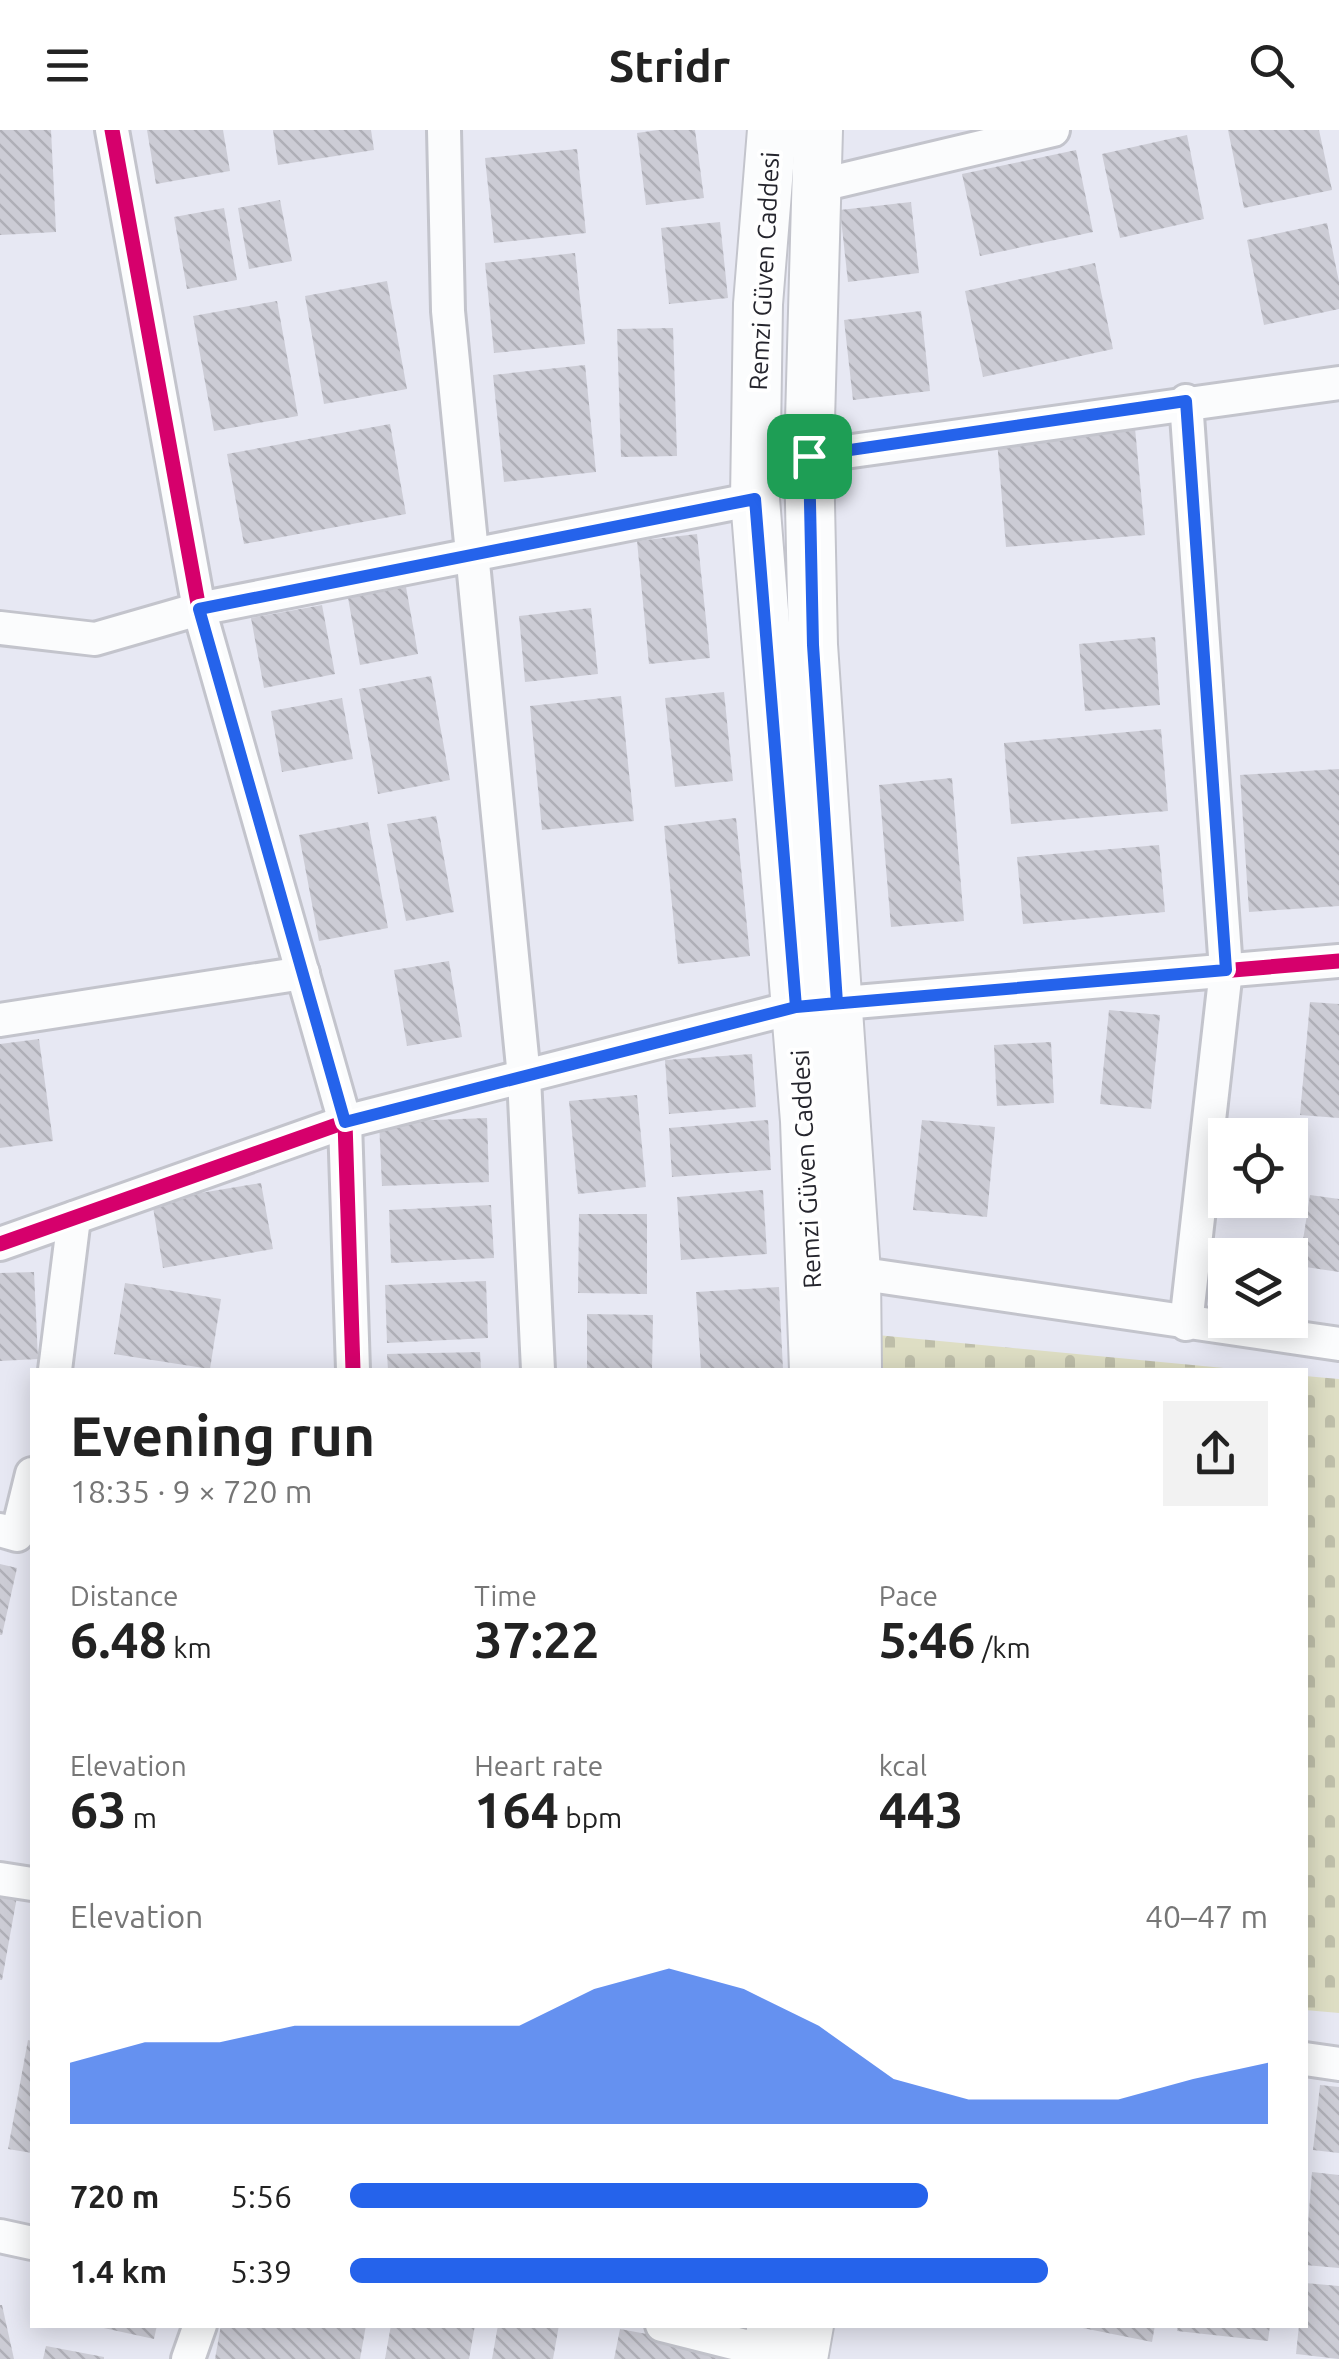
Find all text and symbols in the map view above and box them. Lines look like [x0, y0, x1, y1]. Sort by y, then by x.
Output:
icon: menu [40, 38, 95, 93]
icon: search [1244, 38, 1299, 93]
text: Stridr [609, 40, 730, 91]
street label: Remzi Güven Caddesi [744, 151, 784, 391]
pin [767, 414, 852, 499]
icon: arrive [782, 429, 837, 484]
street label: Remzi Güven Caddesi [786, 1049, 826, 1289]
map controls [1208, 1118, 1308, 1338]
button: locate [1208, 1118, 1308, 1218]
button: layers [1208, 1238, 1308, 1338]
button: share [1163, 1401, 1268, 1506]
text: Evening run [70, 1405, 375, 1466]
text: 18:35 · 9 × 720 m [70, 1473, 312, 1509]
text: Distance [70, 1580, 178, 1611]
text: Time [474, 1580, 537, 1611]
text: Pace [879, 1580, 938, 1611]
text: 6.48 [70, 1611, 167, 1667]
text: 37:22 [474, 1611, 599, 1667]
text: 5:46 [879, 1611, 976, 1667]
text: km [167, 1632, 212, 1663]
text: /km [976, 1632, 1031, 1663]
text: Elevation [70, 1750, 187, 1781]
text: Heart rate [474, 1750, 603, 1781]
text: kcal [879, 1750, 927, 1781]
text: 63 [70, 1781, 126, 1837]
text: 164 [474, 1781, 559, 1837]
text: 443 [879, 1781, 963, 1837]
text: m [126, 1802, 157, 1833]
text: bpm [559, 1802, 622, 1833]
text: Elevation [70, 1898, 203, 1934]
text: 40–47 m [1145, 1898, 1268, 1934]
text: 720 m [70, 2178, 159, 2214]
text: 5:56 [230, 2178, 292, 2214]
text: 1.4 km [70, 2253, 167, 2289]
text: 5:39 [230, 2253, 292, 2289]

